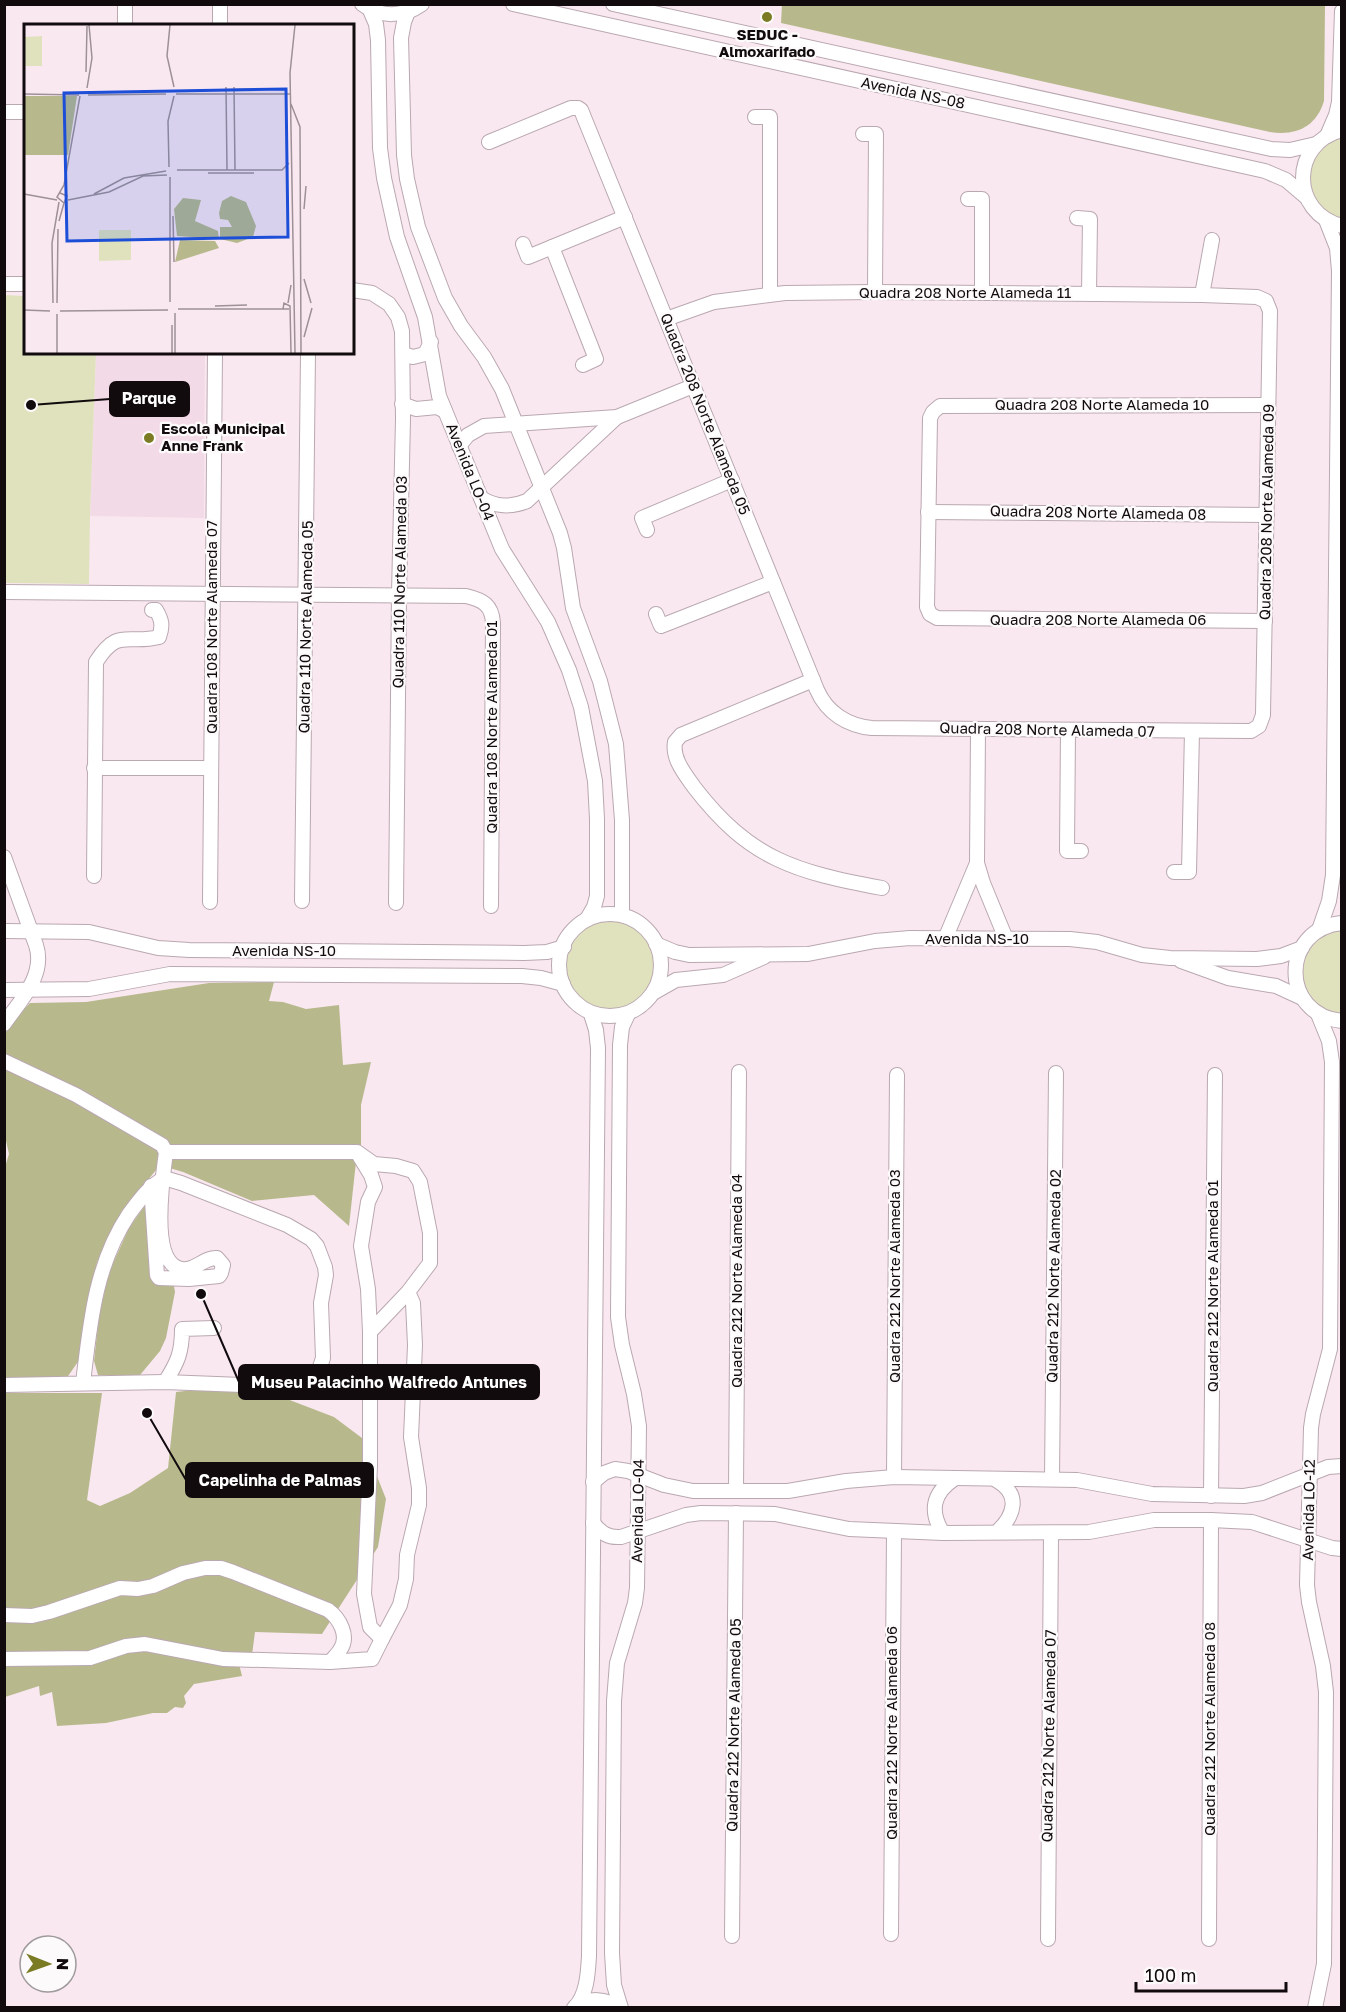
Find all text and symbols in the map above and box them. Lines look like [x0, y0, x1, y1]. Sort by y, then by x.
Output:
marker: SEDUC - Almoxarifado [760, 10, 774, 24]
inset map [24, 24, 354, 354]
place label: SEDUC - Almoxarifado [719, 25, 815, 60]
street label: Avenida NS-08 [860, 72, 967, 112]
street label: Quadra 208 Norte Alameda 11 [859, 283, 1071, 301]
street label: Quadra 208 Norte Alameda 05 [657, 310, 755, 517]
callout: Parque [110, 382, 189, 416]
text: Parque [122, 388, 176, 408]
street label: Quadra 208 Norte Alameda 10 [995, 395, 1209, 413]
street label: Quadra 208 Norte Alameda 09 [1255, 404, 1277, 620]
place label: Escola Municipal Anne Frank [161, 419, 285, 454]
street label: Avenida LO-04 [443, 420, 499, 523]
marker: Escola Municipal Anne Frank [142, 431, 156, 445]
street label: Quadra 110 Norte Alameda 03 [388, 475, 410, 689]
street label: Quadra 208 Norte Alameda 08 [990, 501, 1206, 523]
street label: Quadra 108 Norte Alameda 07 [202, 520, 220, 734]
street label: Quadra 110 Norte Alameda 05 [294, 520, 316, 734]
street label: Quadra 208 Norte Alameda 06 [990, 610, 1206, 628]
street label: Quadra 108 Norte Alameda 01 [482, 620, 500, 834]
street label: Quadra 208 Norte Alameda 07 [939, 718, 1155, 740]
street label: Avenida NS-10 [925, 929, 1029, 947]
street label: Avenida NS-10 [232, 941, 336, 959]
street label: Quadra 212 Norte Alameda 03 [885, 1169, 903, 1383]
street label: Quadra 212 Norte Alameda 02 [1042, 1169, 1064, 1383]
street label: Quadra 212 Norte Alameda 04 [727, 1174, 745, 1388]
street label: Quadra 212 Norte Alameda 01 [1203, 1180, 1221, 1392]
callout: Museu Palacinho Walfredo Antunes [239, 1365, 539, 1399]
text: Museu Palacinho Walfredo Antunes [251, 1372, 527, 1392]
street label: Avenida LO-04 [627, 1459, 647, 1563]
street label: Avenida LO-12 [1298, 1459, 1318, 1561]
callout: Capelinha de Palmas [186, 1463, 373, 1497]
text: Capelinha de Palmas [199, 1470, 362, 1490]
street label: Quadra 212 Norte Alameda 05 [722, 1618, 744, 1832]
street label: Quadra 212 Norte Alameda 08 [1200, 1622, 1218, 1836]
street label: Quadra 212 Norte Alameda 06 [882, 1626, 900, 1840]
street label: Quadra 212 Norte Alameda 07 [1037, 1629, 1059, 1843]
north arrow [18, 1934, 78, 1994]
scale bar [1136, 1955, 1286, 1993]
text: N [53, 1958, 73, 1971]
text: 100 m [1145, 1964, 1196, 1986]

